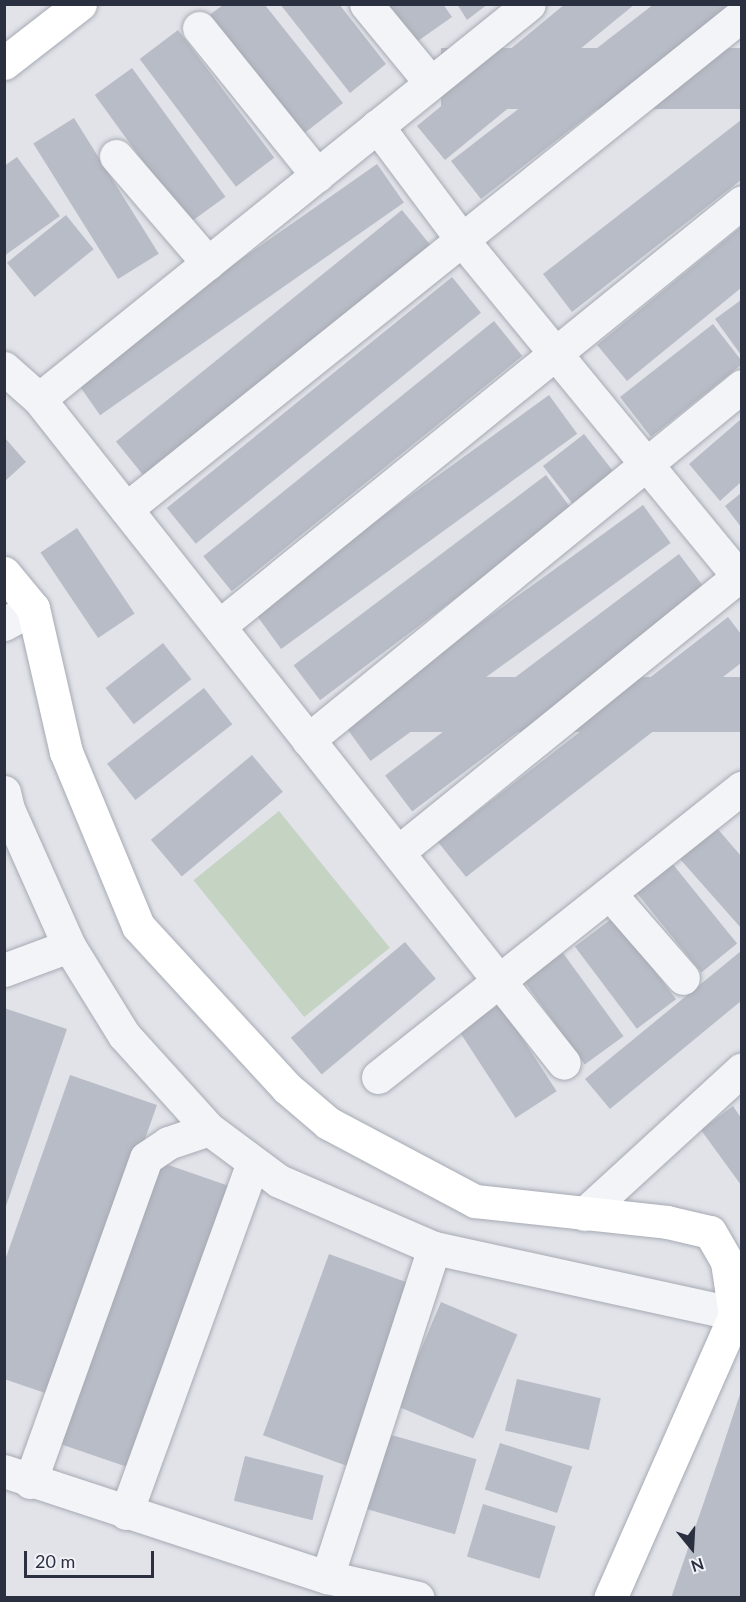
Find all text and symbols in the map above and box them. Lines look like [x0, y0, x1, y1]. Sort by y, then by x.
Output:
north arrow [662, 1518, 722, 1578]
scale bar [27, 1539, 158, 1577]
text: 20 m [35, 1550, 75, 1572]
text: N [689, 1555, 707, 1577]

